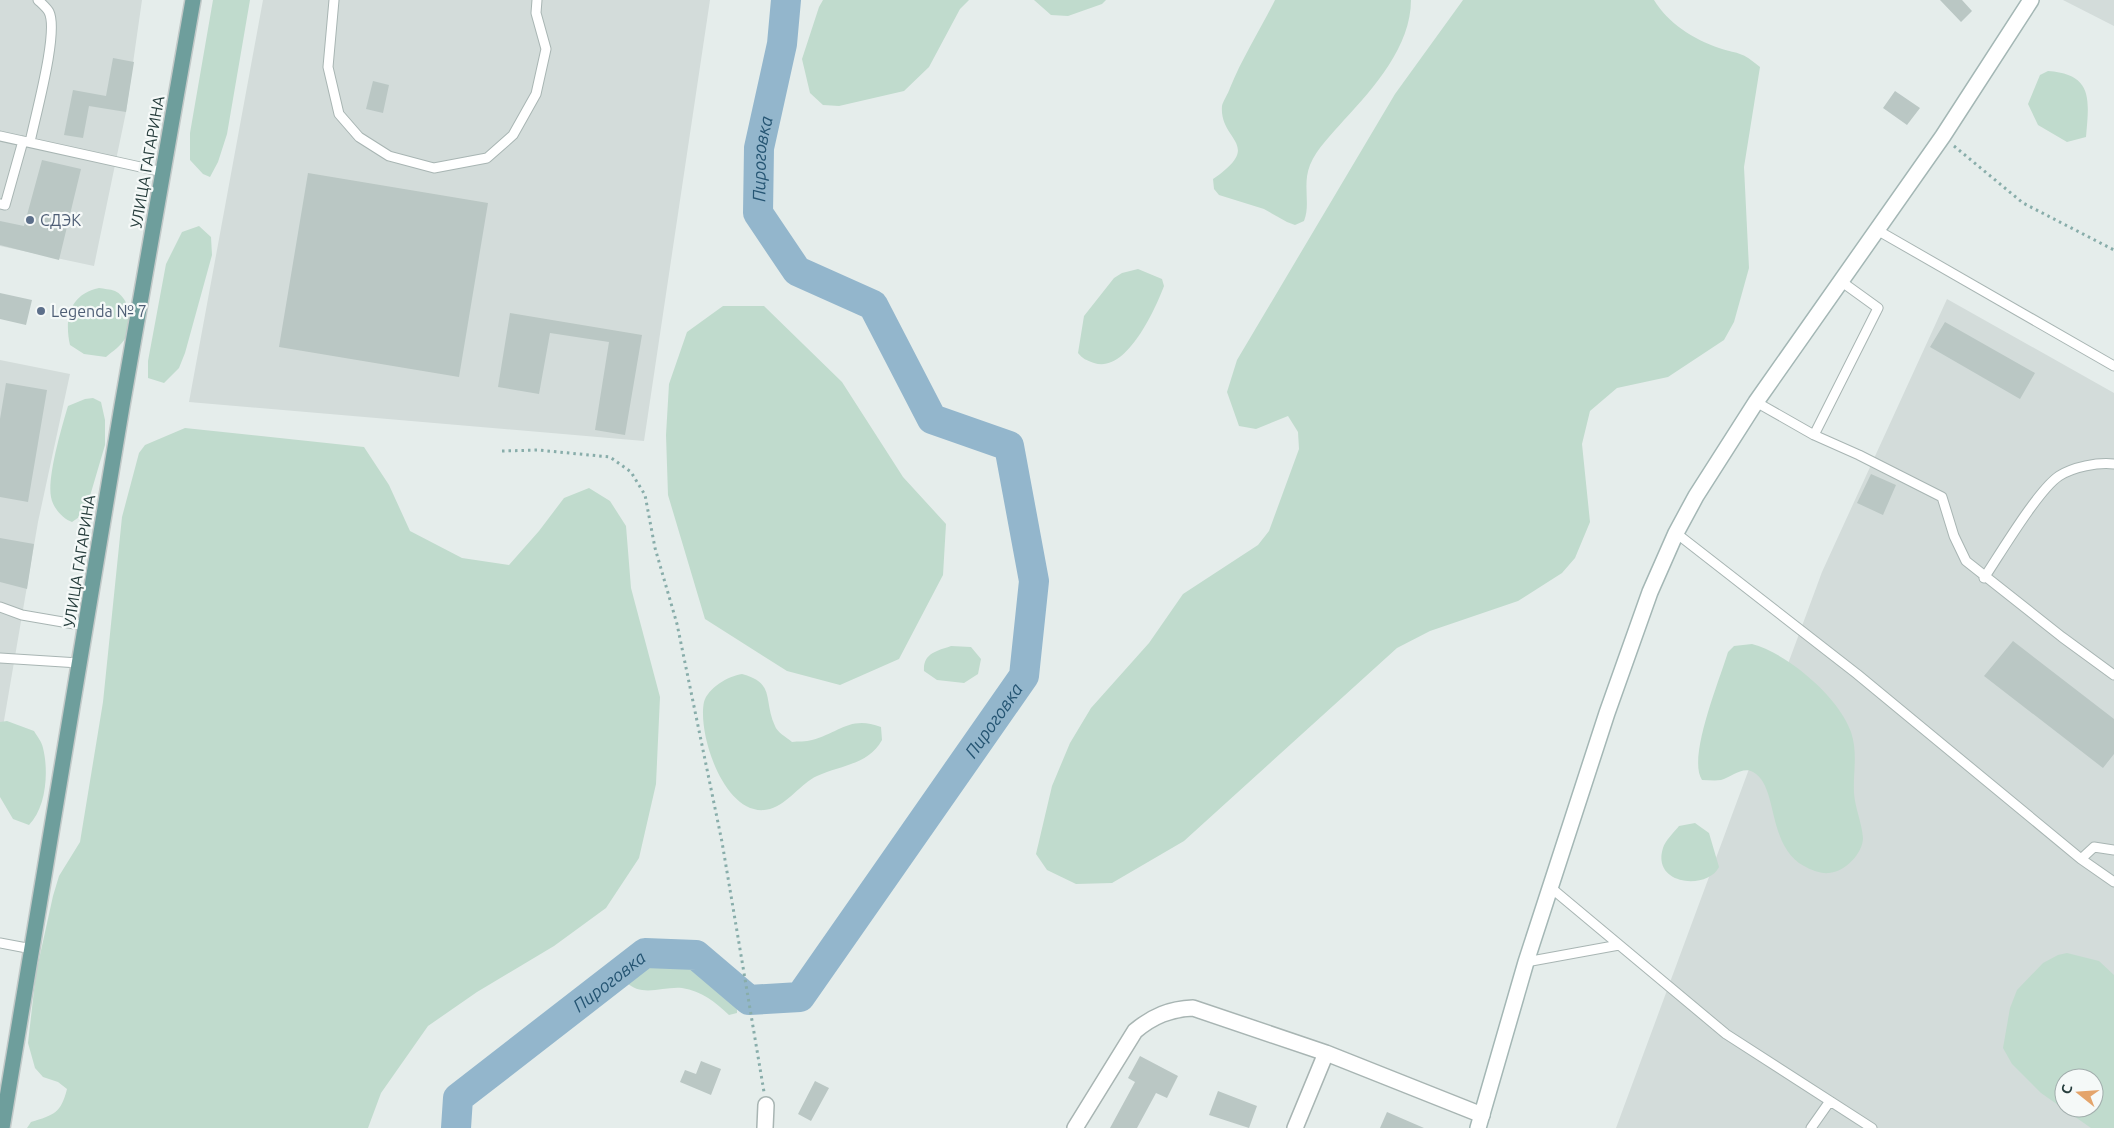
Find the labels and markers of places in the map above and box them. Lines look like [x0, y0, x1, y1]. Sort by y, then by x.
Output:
place label: СДЭК [40, 211, 81, 229]
marker: СДЭК [24, 214, 36, 226]
place label: Legenda № 7 [51, 302, 147, 320]
marker: Legenda № 7 [35, 305, 47, 317]

